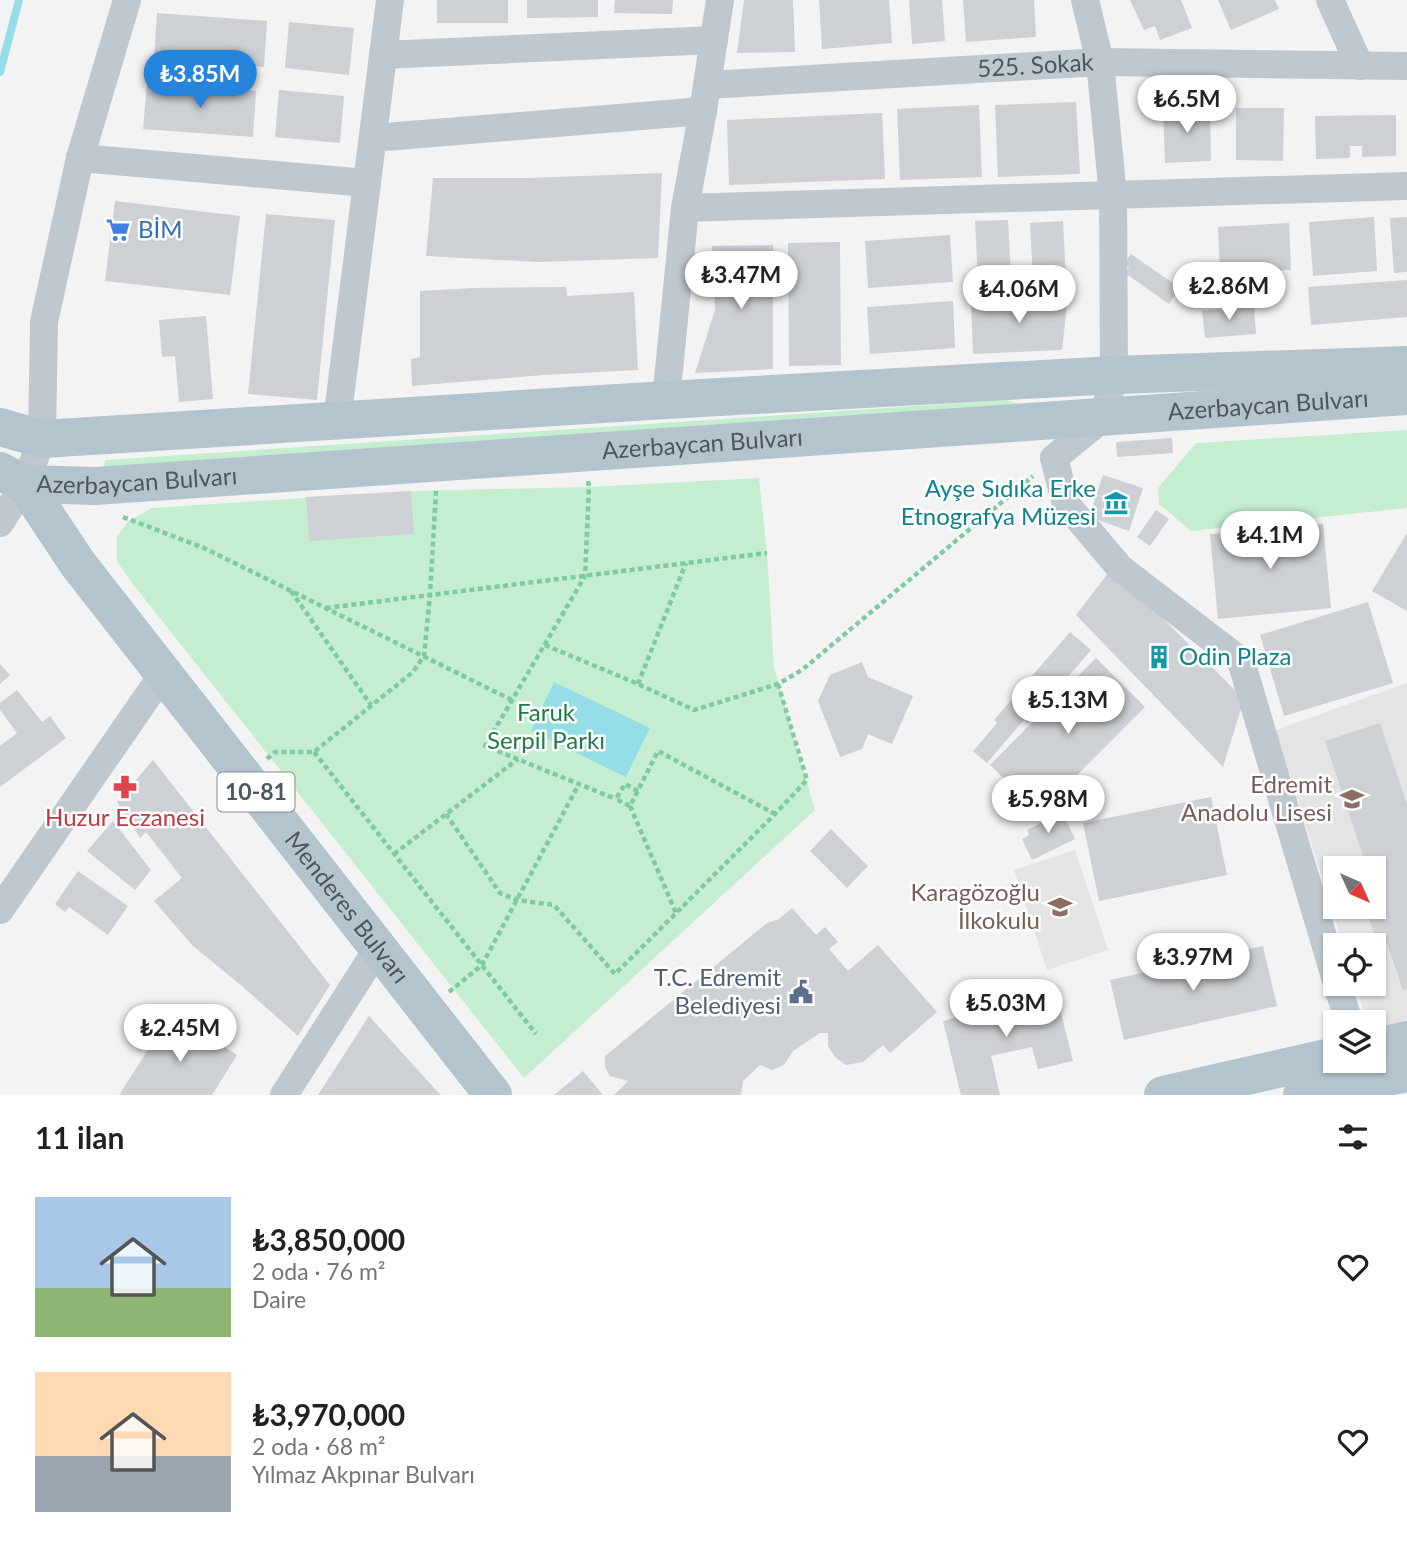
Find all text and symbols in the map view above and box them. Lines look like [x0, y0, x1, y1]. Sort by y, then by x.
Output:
street label: 525. Sokak [976, 46, 1095, 82]
pin: ₺3.85M [143, 50, 257, 110]
text: ₺3.85M [160, 59, 240, 87]
pin: ₺6.5M [1138, 76, 1236, 135]
text: ₺6.5M [1153, 84, 1221, 112]
place label: BİM [138, 214, 183, 243]
supermarket icon: BİM [104, 216, 132, 244]
pin: ₺3.47M [684, 252, 798, 311]
text: ₺3.47M [701, 260, 781, 288]
pin: ₺2.86M [1172, 262, 1286, 322]
pin: ₺4.06M [962, 266, 1076, 325]
text: ₺2.86M [1189, 271, 1269, 299]
text: ₺4.06M [979, 274, 1059, 302]
street label: Azerbaycan Bulvarı [1167, 383, 1369, 425]
street label: Azerbaycan Bulvarı [601, 421, 804, 464]
street label: Azerbaycan Bulvarı [36, 460, 238, 499]
place label: Ayşe Sıdıka Erke Etnografya Müzesi [901, 473, 1096, 530]
museum icon: Ayşe Sıdıka Erke Etnografya Müzesi [1102, 489, 1130, 517]
pin: ₺4.1M [1221, 512, 1319, 571]
text: ₺4.1M [1236, 520, 1304, 548]
place label: Odin Plaza [1179, 641, 1292, 670]
building icon: Odin Plaza [1145, 643, 1173, 671]
pin: ₺5.13M [1011, 676, 1125, 736]
text: ₺5.13M [1028, 685, 1108, 713]
park label: Faruk Serpil Parkı [487, 697, 605, 754]
place label: Edremit Anadolu Lisesi [1181, 769, 1332, 826]
road number: 10-81 [218, 772, 294, 812]
pharmacy icon: Huzur Eczanesi [111, 773, 139, 801]
pin: ₺5.98M [991, 776, 1105, 835]
text: ₺5.98M [1008, 784, 1088, 812]
school or university icon: Edremit Anadolu Lisesi [1338, 785, 1366, 813]
place label: Huzur Eczanesi [45, 802, 205, 831]
street label: Menderes Bulvarı [279, 825, 416, 988]
north arrow [1323, 856, 1386, 919]
map controls [1323, 856, 1386, 1073]
place label: Karagözoğlu İlkokulu [910, 877, 1040, 934]
school or university icon: Karagözoğlu İlkokulu [1046, 893, 1074, 921]
button: locate [1323, 933, 1386, 996]
pin: ₺3.97M [1136, 934, 1250, 993]
text: ₺3.97M [1153, 942, 1233, 970]
place label: T.C. Edremit Belediyesi [654, 962, 781, 1019]
public building icon: T.C. Edremit Belediyesi [787, 978, 815, 1006]
pin: ₺5.03M [949, 979, 1063, 1039]
text: ₺5.03M [966, 988, 1046, 1016]
pin: ₺2.45M [123, 1004, 237, 1064]
button: layers [1323, 1010, 1386, 1073]
text: ₺2.45M [140, 1013, 220, 1041]
icon: filters [1334, 1118, 1372, 1156]
text: 11 ilan [35, 1119, 124, 1155]
text: ₺3,850,000 [252, 1221, 405, 1257]
icon: home [91, 1225, 175, 1309]
icon: heart [1334, 1248, 1372, 1286]
text: 2 oda · 76 m² [252, 1257, 386, 1285]
text: Daire [252, 1285, 306, 1313]
text: ₺3,970,000 [252, 1396, 405, 1432]
icon: home [91, 1400, 175, 1484]
icon: heart [1334, 1423, 1372, 1461]
text: 2 oda · 68 m² [252, 1432, 386, 1460]
text: Yılmaz Akpınar Bulvarı [252, 1460, 475, 1488]

